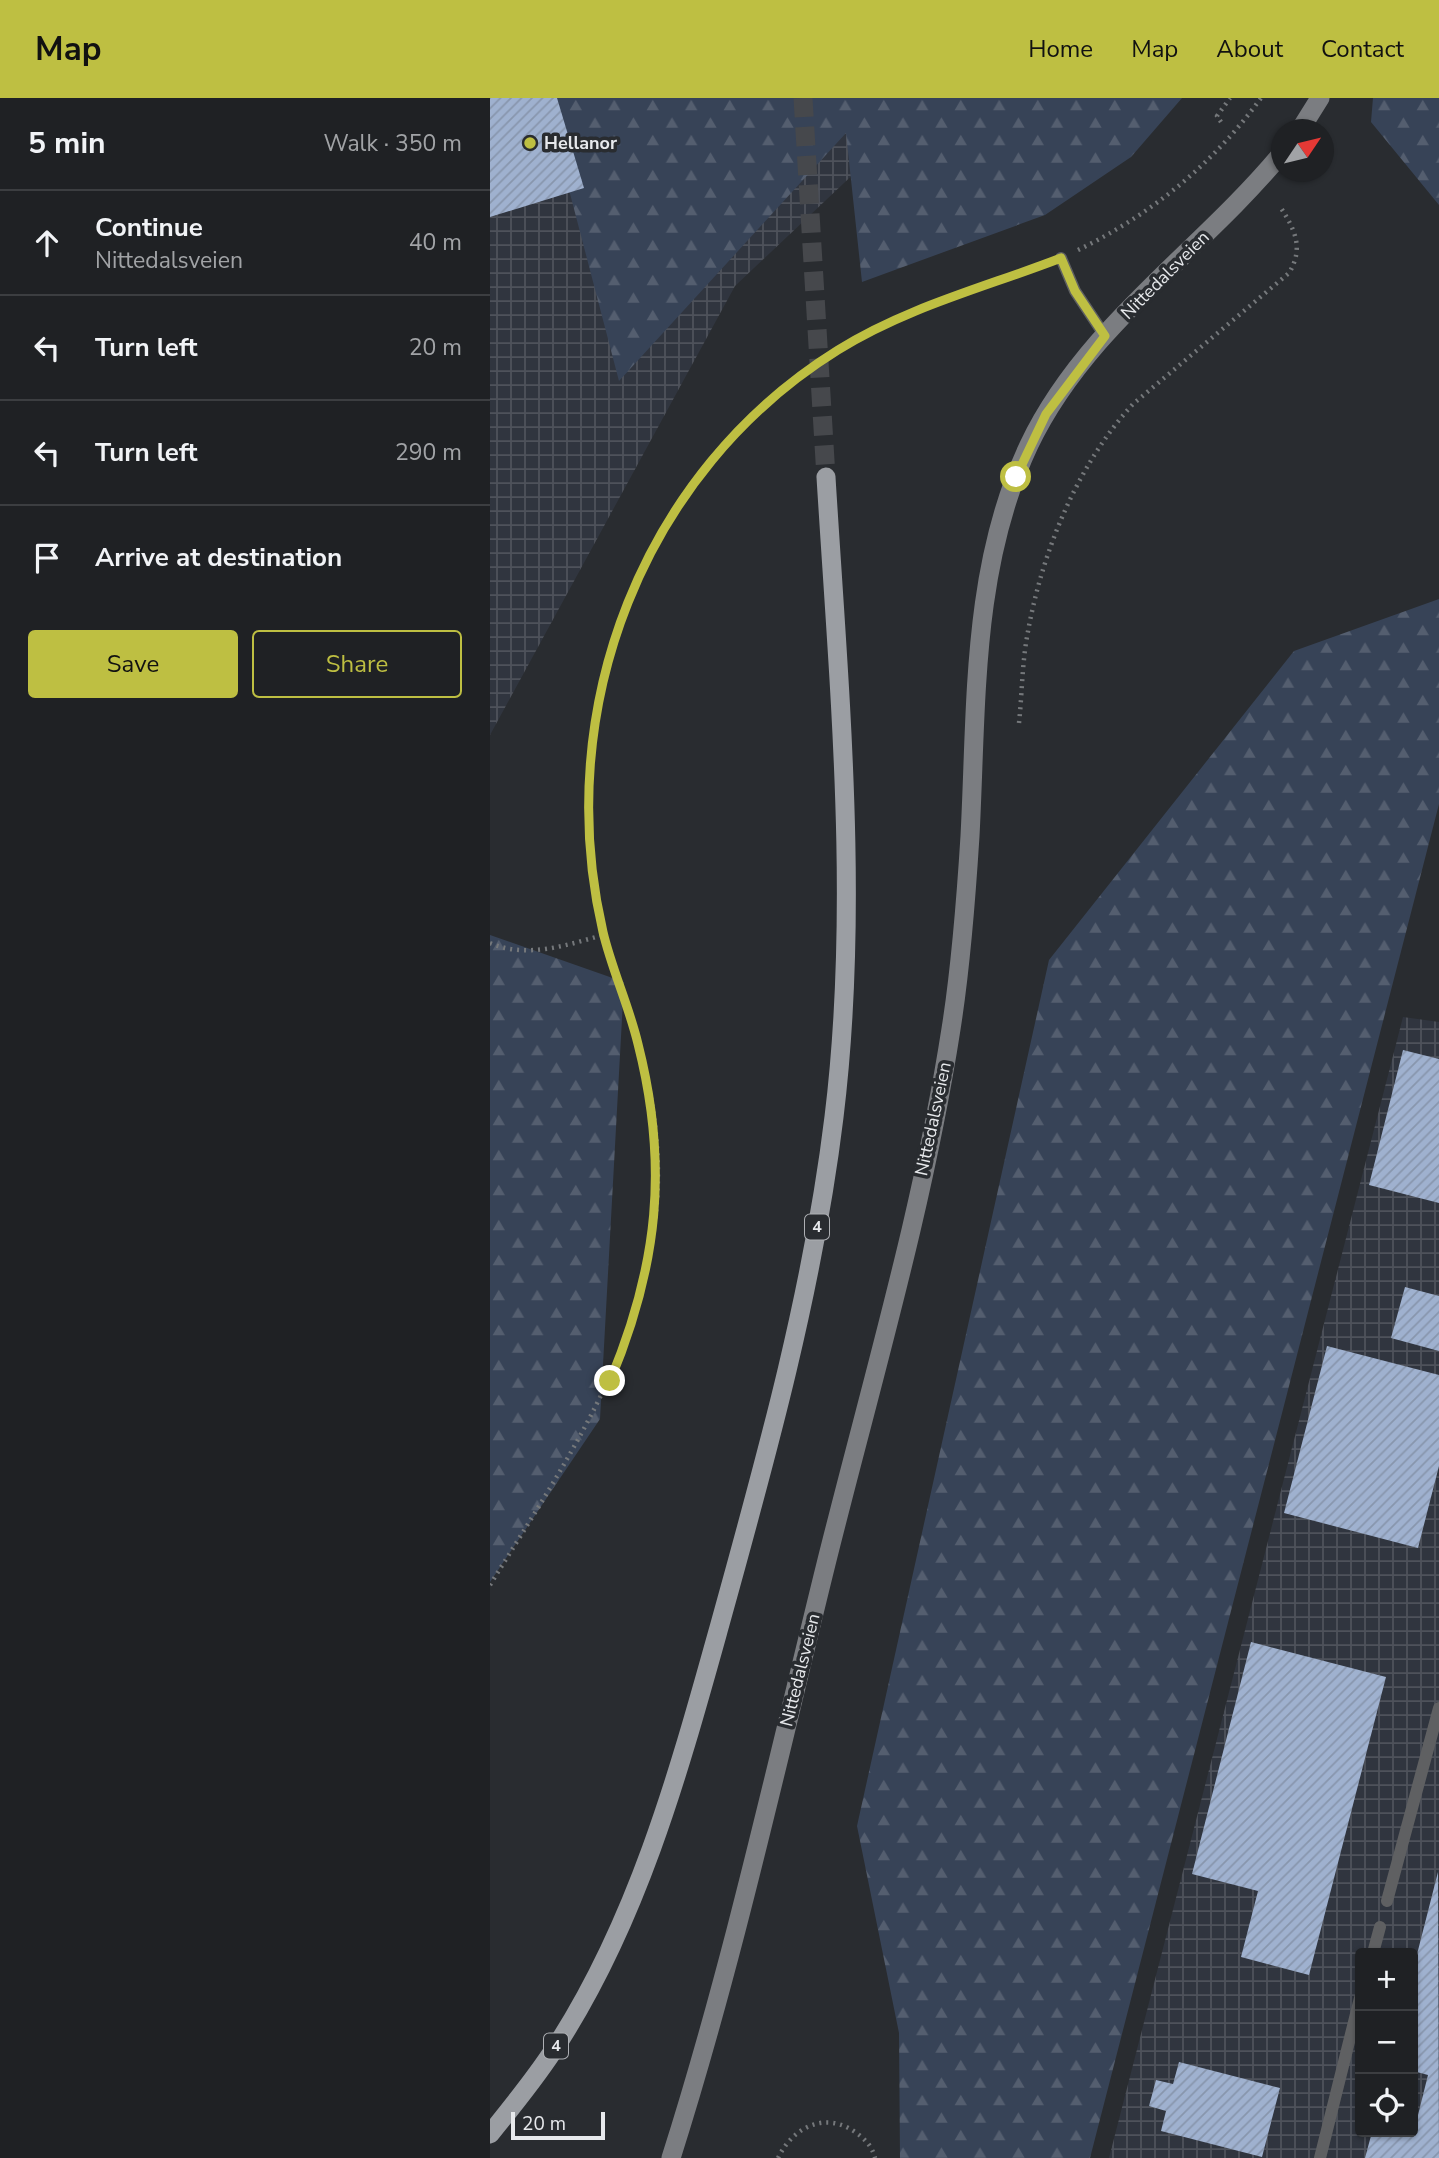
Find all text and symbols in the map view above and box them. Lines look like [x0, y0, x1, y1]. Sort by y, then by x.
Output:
text: Map [35, 27, 102, 72]
text: Home [1028, 33, 1093, 65]
text: Map [1131, 33, 1178, 65]
text: About [1216, 33, 1283, 65]
text: Contact [1321, 33, 1404, 65]
north arrow [1271, 119, 1334, 182]
text: 5 min [28, 123, 106, 164]
text: Walk · 350 m [323, 128, 462, 159]
place label: Hellanor [544, 131, 617, 155]
marker: Hellanor [522, 135, 538, 151]
text: Continue [95, 210, 203, 245]
icon: ahead [28, 224, 66, 262]
street label: Nittedalsveien [1116, 226, 1214, 324]
text: 40 m [409, 227, 462, 258]
text: Nittedalsveien [95, 245, 243, 276]
icon: left [28, 329, 66, 367]
text: Turn left [95, 330, 198, 365]
text: 20 m [409, 332, 462, 363]
icon: left [28, 434, 66, 472]
text: Turn left [95, 435, 198, 470]
text: 290 m [395, 437, 462, 468]
route start [1000, 461, 1031, 492]
icon: arrive [28, 539, 66, 577]
text: Arrive at destination [95, 540, 342, 575]
button: Save [28, 630, 238, 698]
button: Share [252, 630, 462, 698]
street label: Nittedalsveien [909, 1060, 957, 1178]
road number: 4 [805, 1214, 829, 1240]
route end [594, 1365, 625, 1396]
street label: Nittedalsveien [774, 1611, 826, 1729]
map controls [1355, 1948, 1418, 2137]
button: + [1355, 1948, 1418, 2011]
button: − [1355, 2011, 1418, 2074]
road number: 4 [544, 2034, 568, 2058]
button: locate [1355, 2074, 1418, 2137]
scale bar [511, 2109, 606, 2141]
text: 20 m [522, 2111, 566, 2137]

